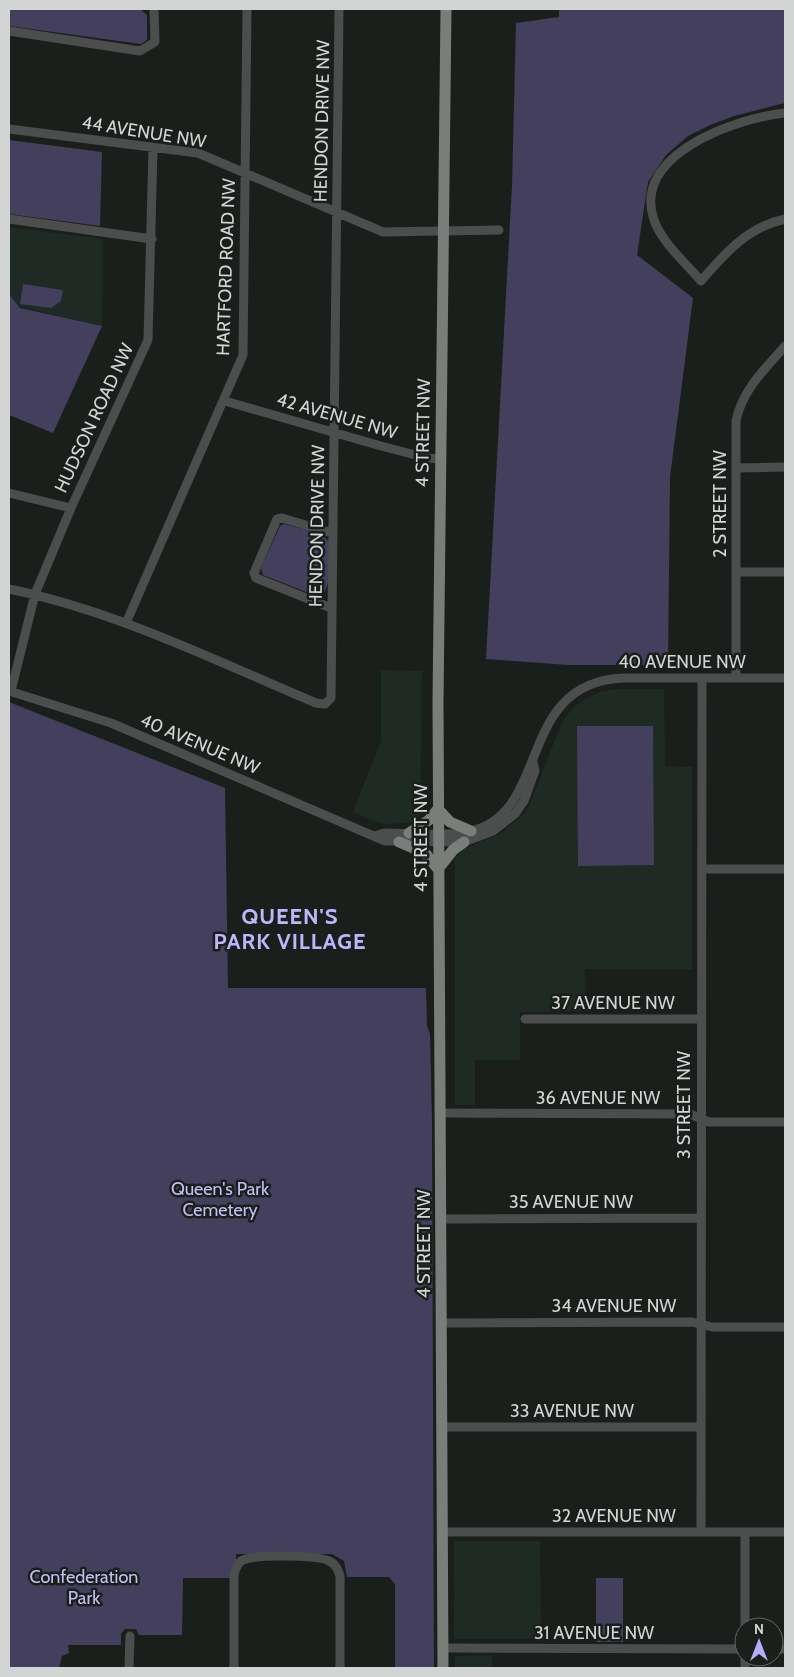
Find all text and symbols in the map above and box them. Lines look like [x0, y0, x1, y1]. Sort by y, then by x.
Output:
street label: HENDON DRIVE NW [310, 40, 334, 202]
street label: 44 AVENUE NW [80, 111, 208, 153]
street label: HARTFORD ROAD NW [212, 178, 240, 356]
street label: HUDSON ROAD NW [50, 340, 138, 496]
street label: 4 STREET NW [411, 378, 435, 488]
street label: 42 AVENUE NW [274, 388, 400, 444]
street label: HENDON DRIVE NW [305, 445, 329, 607]
street label: 2 STREET NW [709, 450, 731, 558]
street label: 40 AVENUE NW [618, 651, 746, 673]
street label: 40 AVENUE NW [137, 709, 263, 779]
street label: 4 STREET NW [410, 784, 432, 892]
district label: QUEEN'S PARK VILLAGE [214, 903, 366, 955]
street label: 37 AVENUE NW [551, 992, 675, 1014]
street label: 3 STREET NW [673, 1051, 695, 1159]
street label: 36 AVENUE NW [536, 1087, 660, 1109]
park label: Queen's Park Cemetery [171, 1178, 270, 1221]
street label: 4 STREET NW [413, 1190, 435, 1298]
street label: 35 AVENUE NW [509, 1191, 633, 1213]
street label: 34 AVENUE NW [552, 1295, 676, 1317]
street label: 33 AVENUE NW [510, 1400, 634, 1422]
street label: 32 AVENUE NW [552, 1505, 676, 1527]
park label: Confederation Park [30, 1566, 138, 1609]
north arrow [734, 1617, 784, 1667]
text: N [754, 1620, 764, 1638]
street label: 31 AVENUE NW [534, 1622, 654, 1644]

